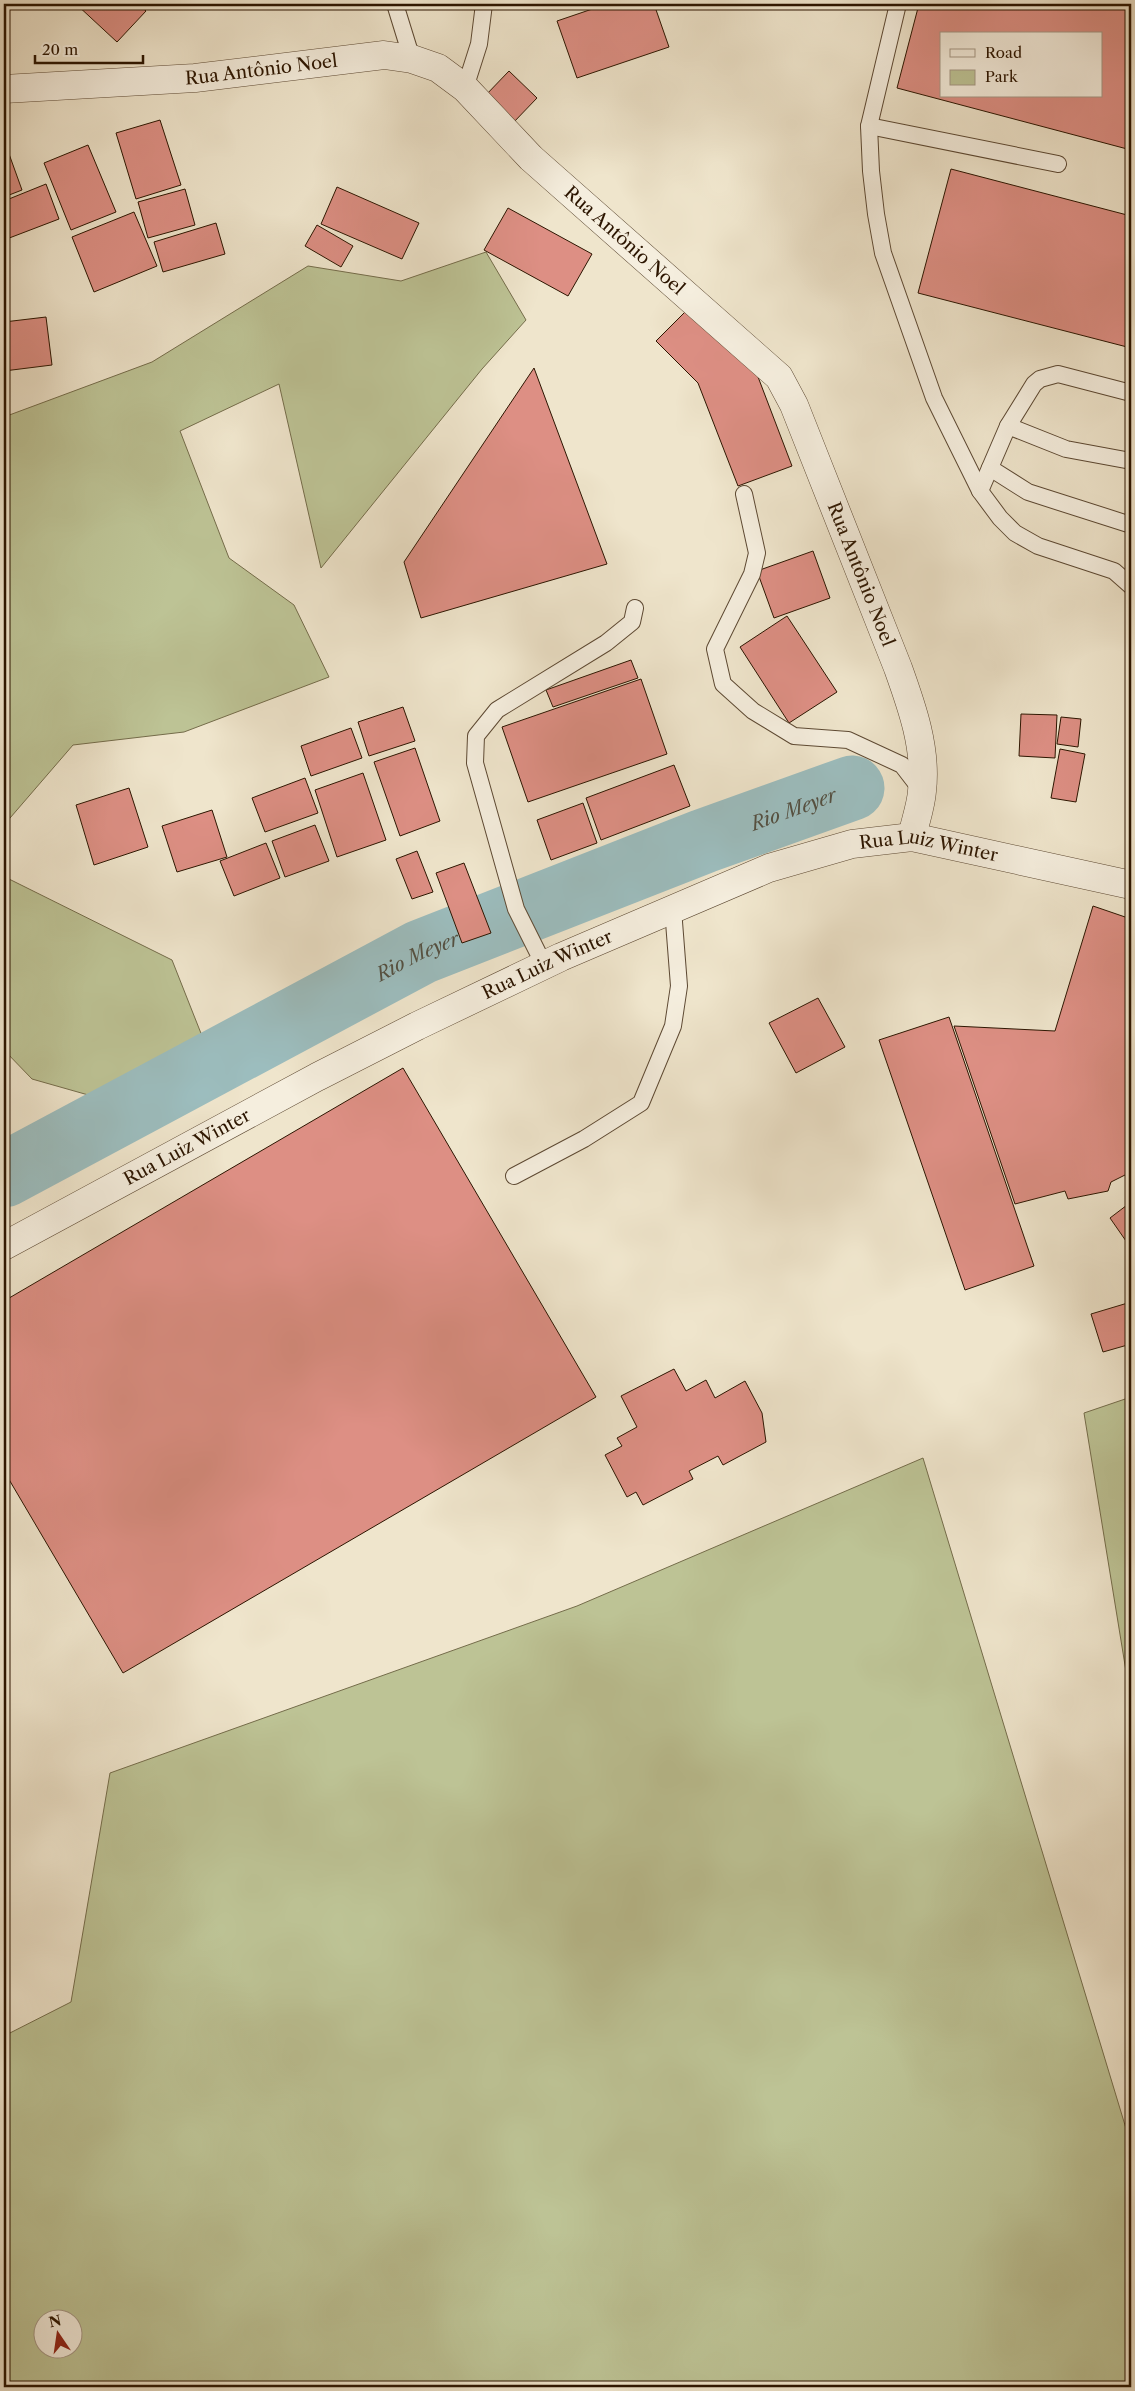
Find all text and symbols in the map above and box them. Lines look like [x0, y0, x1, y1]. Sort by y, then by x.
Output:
scale bar [35, 32, 142, 64]
legend [940, 32, 1102, 98]
text: 20 m [42, 40, 78, 59]
text: Road [985, 43, 1022, 62]
street label: Rua Antônio Noel [184, 50, 339, 90]
text: Park [985, 67, 1019, 86]
street label: Rua Antônio Noel [560, 182, 689, 299]
street label: Rua Antônio Noel [823, 499, 899, 650]
water label: Rio Meyer [746, 783, 841, 836]
street label: Rua Luiz Winter [858, 826, 1000, 867]
street label: Rua Luiz Winter [479, 925, 616, 1004]
water label: Rio Meyer [370, 926, 463, 987]
street label: Rua Luiz Winter [120, 1104, 255, 1190]
north arrow [32, 2308, 82, 2358]
text: N [47, 2311, 63, 2331]

